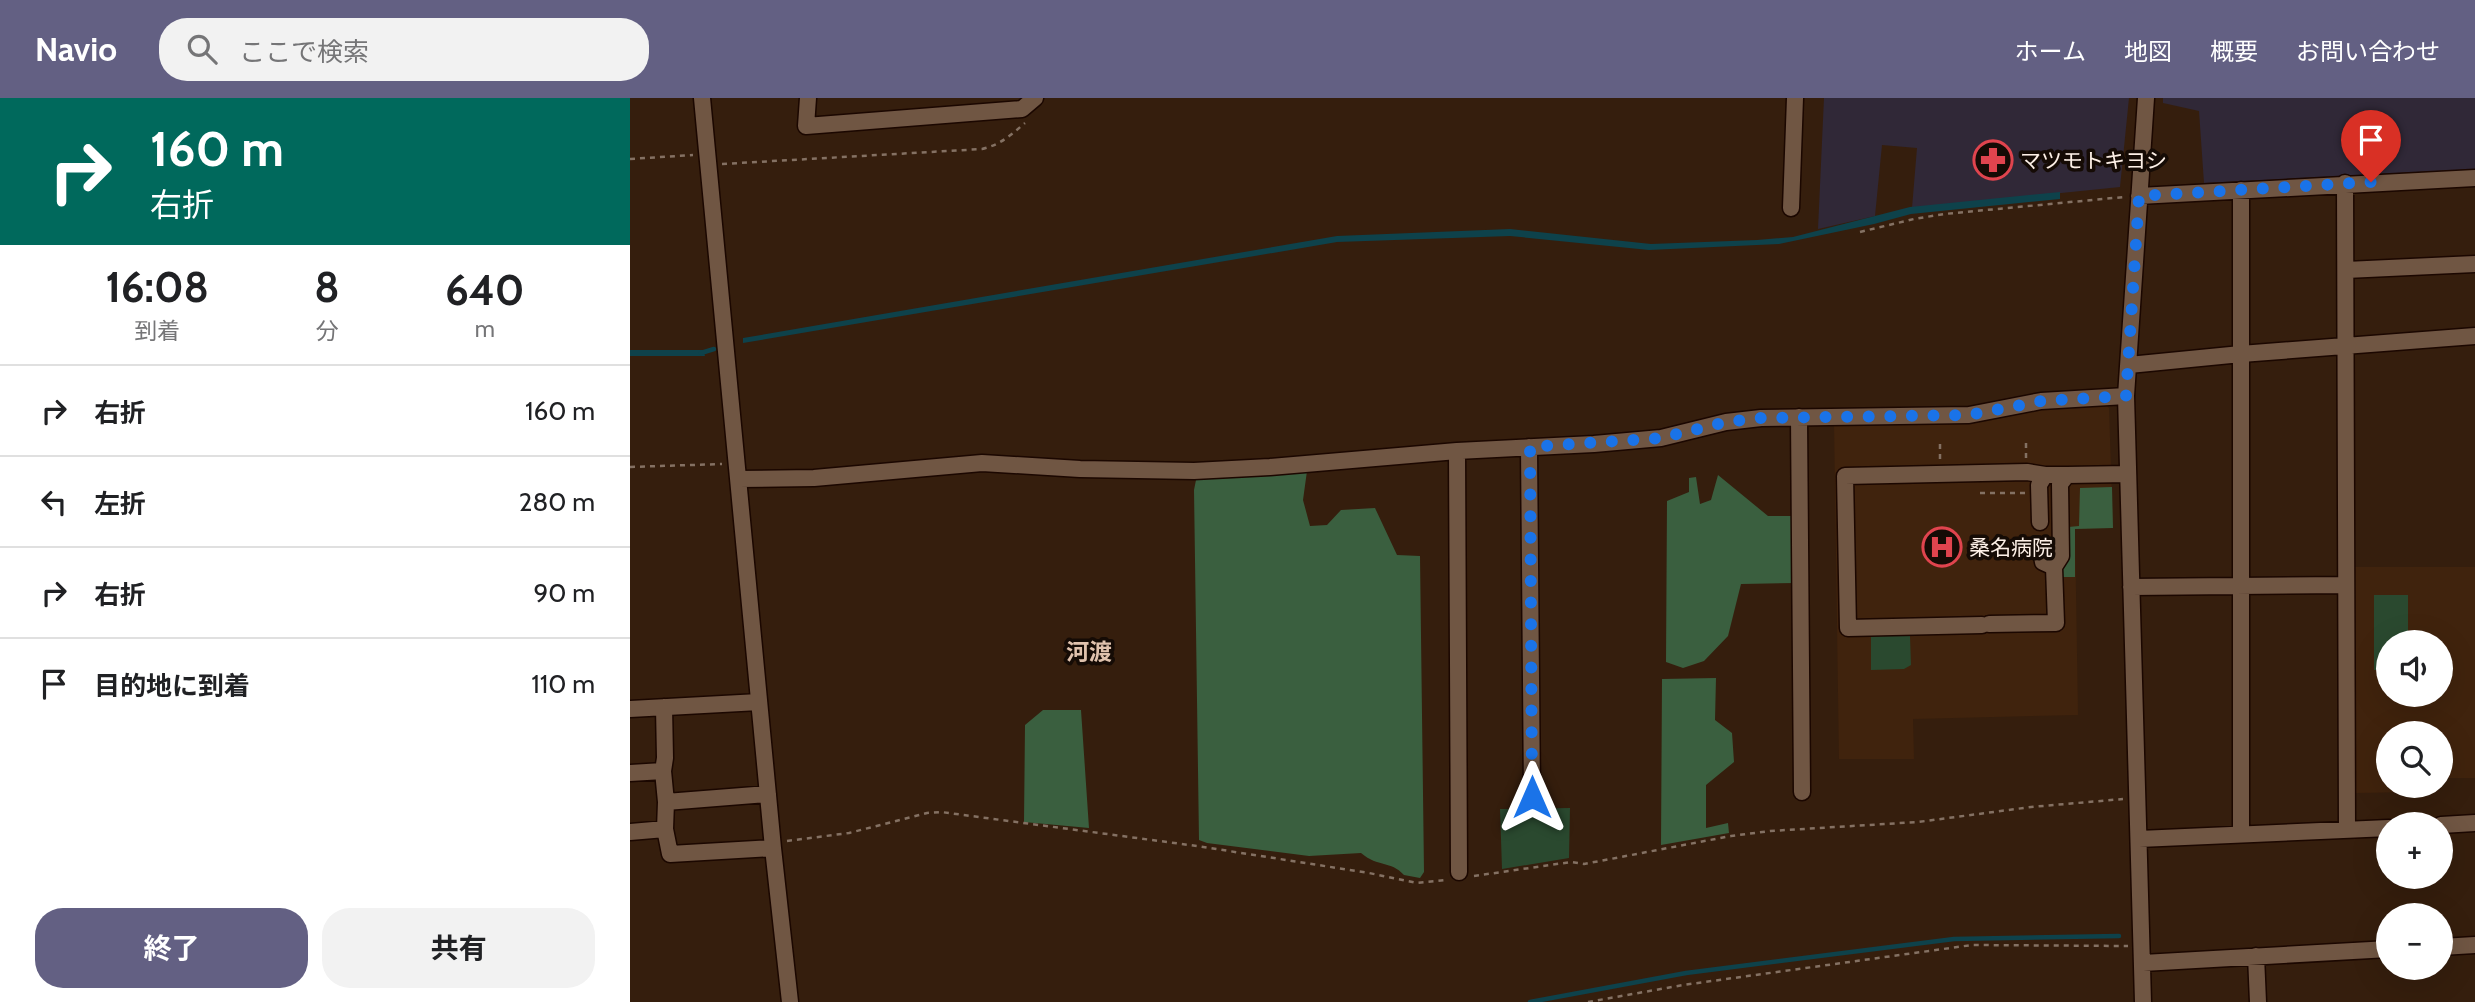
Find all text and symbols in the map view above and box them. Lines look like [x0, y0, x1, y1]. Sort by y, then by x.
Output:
search box [159, 18, 649, 81]
text: Navio [35, 29, 117, 69]
icon: search [183, 30, 221, 68]
text: ここで検索 [239, 36, 369, 68]
text: ホーム [2015, 37, 2086, 66]
text: 地図 [2124, 37, 2172, 66]
text: 概要 [2210, 37, 2258, 66]
text: お問い合わせ [2296, 37, 2440, 66]
pin [2341, 110, 2401, 182]
text: 160 m [150, 119, 284, 178]
icon: arrive [2352, 121, 2390, 159]
icon: right [35, 126, 126, 217]
pharmacy icon: マツモトキヨシ [1972, 139, 2014, 181]
place label: マツモトキヨシ [2020, 148, 2167, 173]
text: 右折 [150, 185, 214, 224]
text: 16:08 [105, 261, 209, 313]
text: 8 [314, 261, 340, 313]
text: 640 [445, 264, 525, 316]
text: m [475, 315, 495, 343]
text: 到着 [134, 317, 180, 345]
text: 分 [316, 317, 339, 345]
icon: right [35, 392, 73, 430]
text: 160 m [525, 395, 595, 427]
text: 右折 [94, 397, 146, 429]
icon: left [35, 483, 73, 521]
text: 280 m [519, 486, 595, 518]
text: 左折 [94, 488, 146, 520]
hospital icon: 桑名病院 [1921, 526, 1963, 568]
place label: 桑名病院 [1969, 535, 2053, 560]
icon: right [35, 574, 73, 612]
text: 90 m [533, 577, 595, 609]
text: 右折 [94, 579, 146, 611]
map controls [2376, 630, 2453, 980]
button: sound [2376, 630, 2453, 707]
district label: 河渡 [1066, 638, 1112, 666]
icon: arrive [35, 665, 73, 703]
text: 110 m [531, 668, 595, 700]
text: 目的地に到着 [94, 670, 250, 702]
button: search [2376, 721, 2453, 798]
position arrow [1495, 760, 1569, 834]
button: + [2376, 812, 2453, 889]
button: − [2376, 903, 2453, 980]
button: 終了 [35, 908, 308, 988]
button: 共有 [322, 908, 595, 988]

